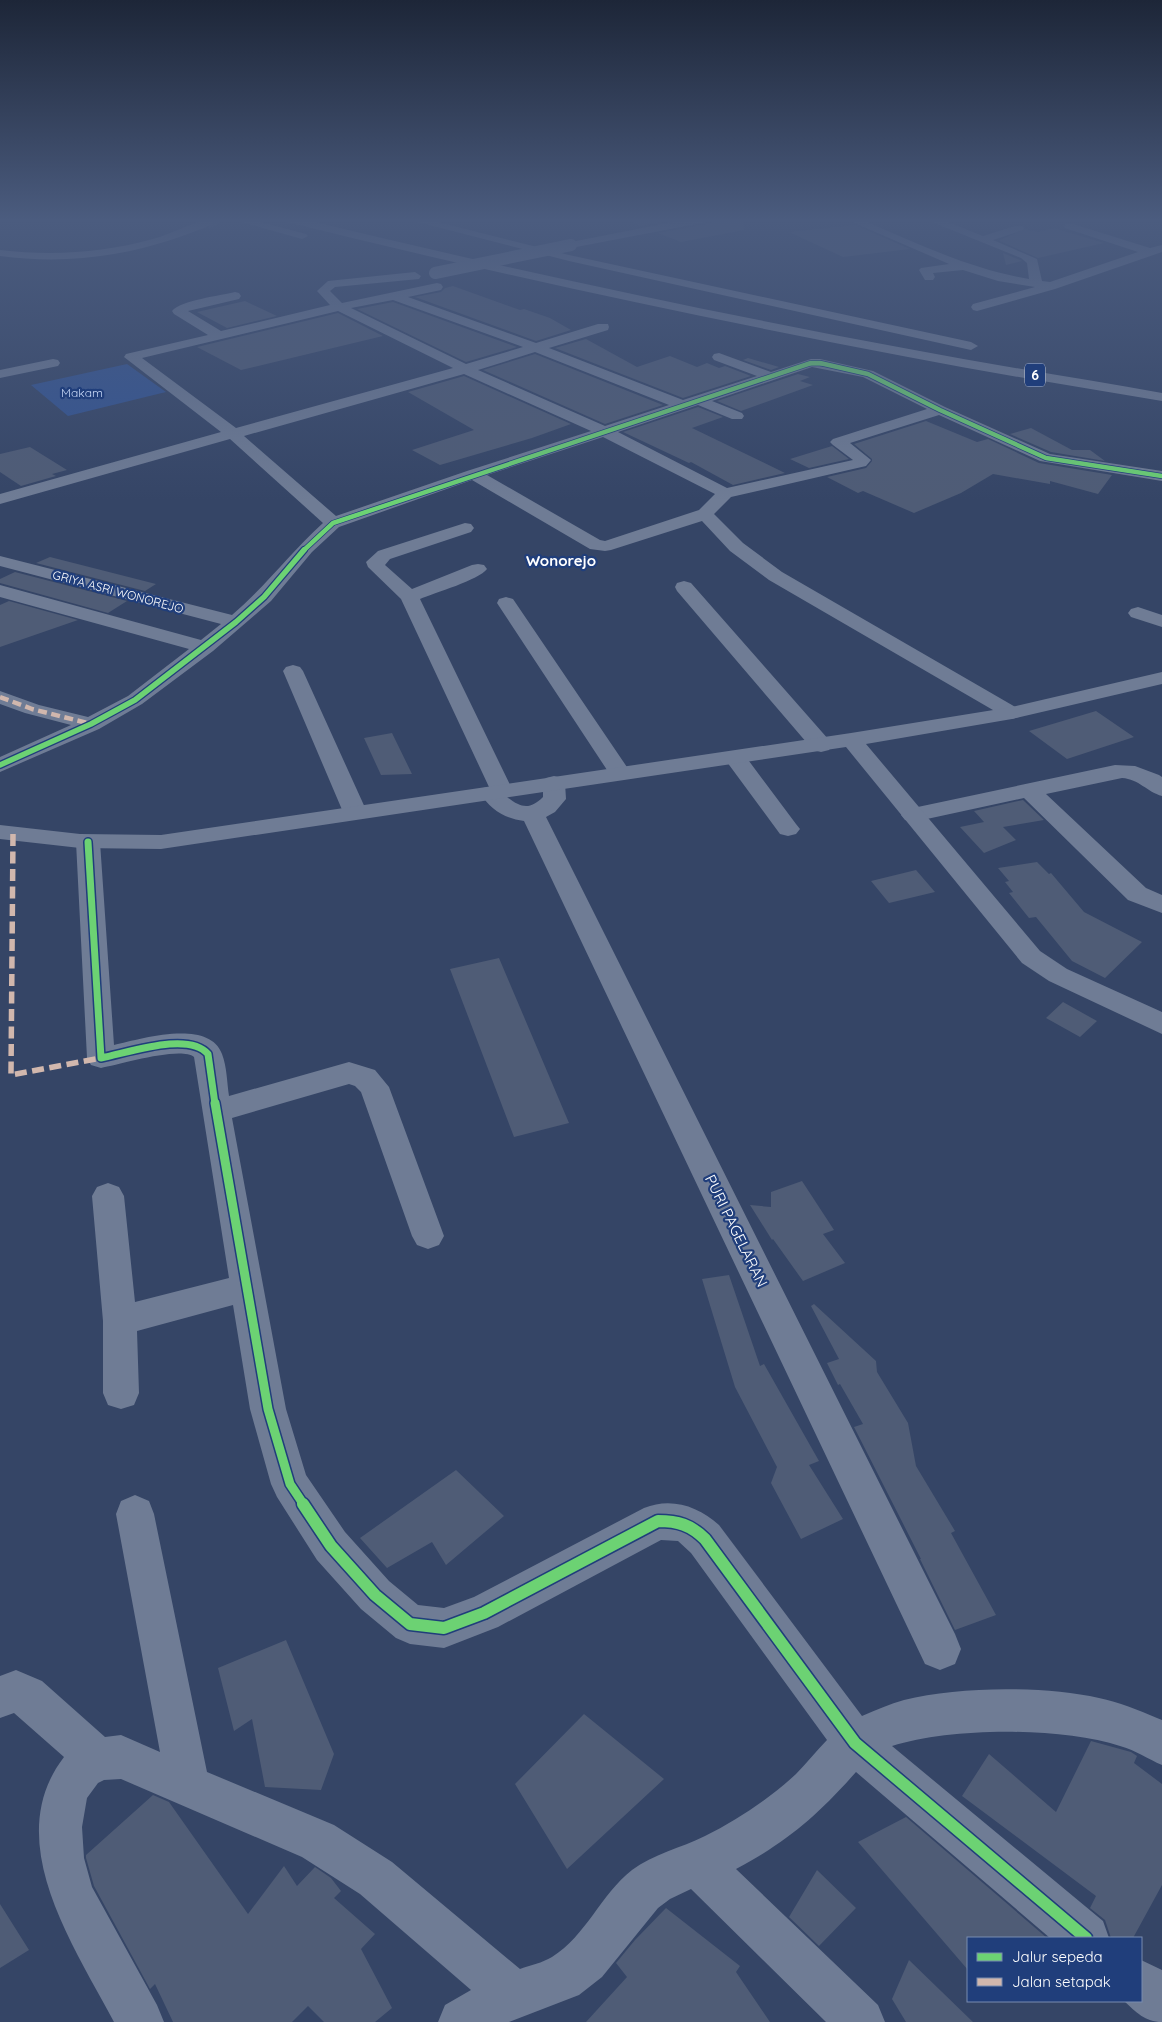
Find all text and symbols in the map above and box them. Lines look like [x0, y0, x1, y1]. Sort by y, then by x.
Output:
road number: 6 [1025, 364, 1045, 386]
park label: Makam [61, 385, 103, 400]
district label: Wonorejo [526, 551, 596, 570]
street label: GRIYA ASRI WONOREJO [51, 567, 185, 616]
street label: PURI PAGELARAN [701, 1171, 772, 1290]
legend [967, 1937, 1142, 2002]
text: Jalur sepeda [1012, 1947, 1103, 1966]
text: Jalan setapak [1012, 1972, 1111, 1991]

